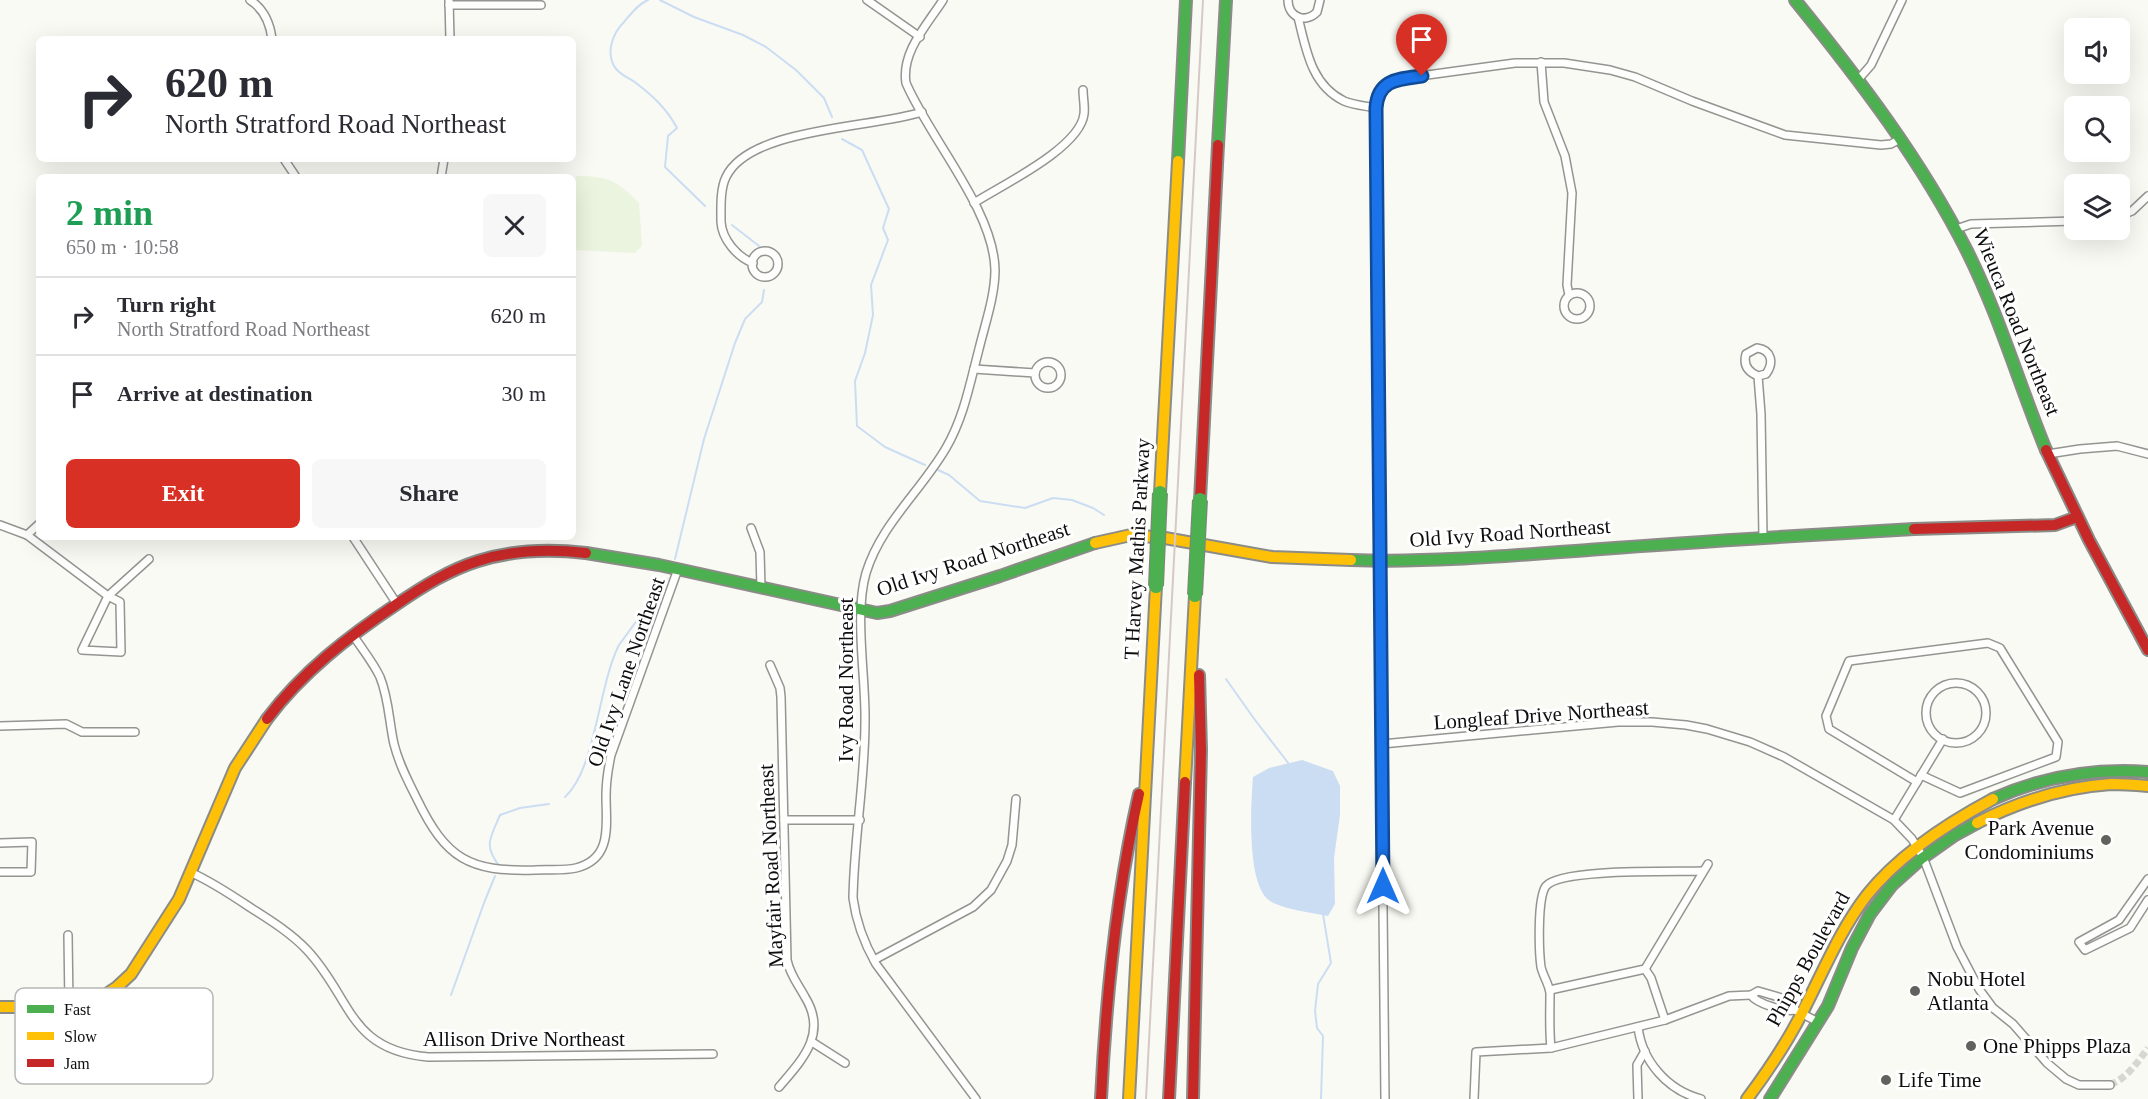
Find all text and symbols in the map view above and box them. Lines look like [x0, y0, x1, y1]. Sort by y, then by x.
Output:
pin [1396, 14, 1447, 76]
map controls [2064, 18, 2130, 240]
button: sound [2064, 18, 2130, 84]
icon: arrive [1405, 23, 1438, 56]
icon: right [66, 60, 144, 138]
text: 620 m [165, 60, 274, 106]
button: search [2064, 96, 2130, 162]
text: North Stratford Road Northeast [165, 109, 506, 139]
button: layers [2064, 174, 2130, 240]
text: 2 min [66, 193, 153, 233]
button: close [483, 194, 546, 257]
street label: Wieuca Road Northeast [1968, 225, 2066, 419]
text: 650 m · 10:58 [66, 236, 179, 258]
text: Turn right [117, 292, 216, 317]
icon: right [66, 300, 99, 333]
text: 620 m [490, 303, 546, 328]
text: North Stratford Road Northeast [117, 318, 370, 340]
icon: arrive [66, 378, 99, 411]
text: Arrive at destination [117, 381, 313, 406]
text: 30 m [501, 381, 546, 406]
street label: T Harvey Mathis Parkway [1119, 437, 1155, 660]
button: Exit [66, 459, 300, 528]
button: Share [312, 459, 546, 528]
street label: Old Ivy Road Northeast [1409, 514, 1611, 552]
street label: Old Ivy Road Northeast [874, 516, 1073, 602]
street label: Old Ivy Lane Northeast [582, 574, 670, 770]
street label: Ivy Road Northeast [834, 598, 858, 762]
street label: Longleaf Drive Northeast [1433, 695, 1650, 734]
street label: Mayfair Road Northeast [754, 763, 788, 969]
place label: Park Avenue Condominiums [1964, 816, 2094, 864]
marker: Park Avenue Condominiums [2099, 833, 2113, 847]
position arrow [1351, 854, 1415, 918]
street label: Phipps Boulevard [1761, 887, 1855, 1030]
place label: Nobu Hotel Atlanta [1927, 967, 2026, 1015]
marker: Nobu Hotel Atlanta [1908, 984, 1922, 998]
legend [15, 988, 213, 1084]
text: Fast [64, 1001, 91, 1018]
street label: Allison Drive Northeast [423, 1027, 625, 1051]
text: Slow [64, 1028, 97, 1045]
place label: One Phipps Plaza [1983, 1034, 2132, 1058]
marker: One Phipps Plaza [1964, 1039, 1978, 1053]
text: Jam [64, 1055, 90, 1072]
place label: Life Time [1898, 1068, 1981, 1092]
marker: Life Time [1879, 1073, 1893, 1087]

